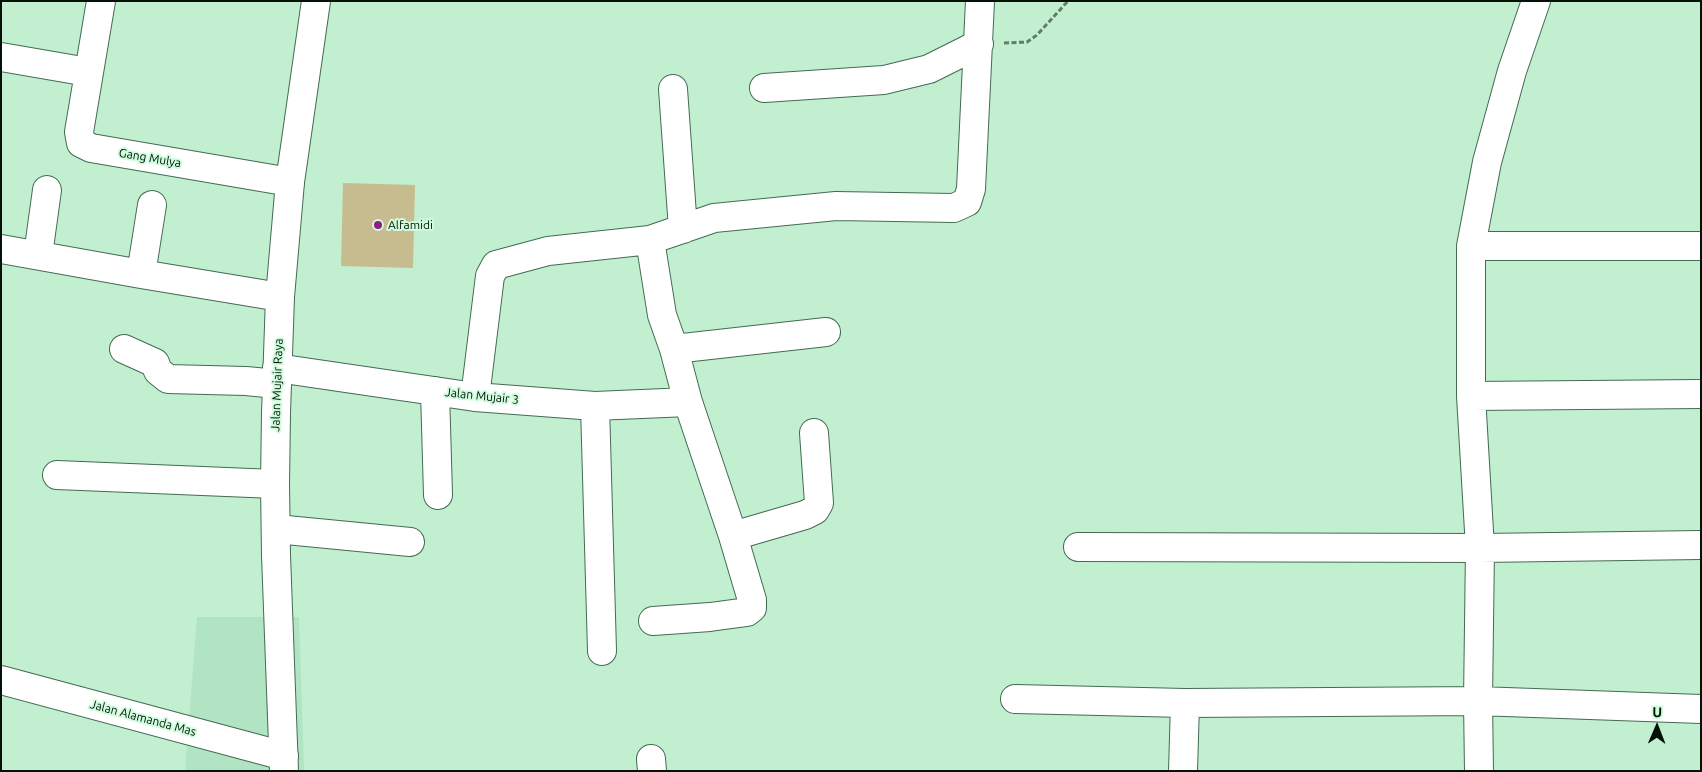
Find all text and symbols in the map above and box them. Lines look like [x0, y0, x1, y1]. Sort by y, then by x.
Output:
street label: Gang Mulya [118, 145, 182, 171]
place label: Alfamidi [388, 218, 433, 232]
marker: Alfamidi [372, 219, 384, 231]
street label: Jalan Mujair Raya [268, 338, 286, 432]
street label: Jalan Mujair 3 [444, 385, 520, 407]
street label: Jalan Alamanda Mas [88, 697, 198, 739]
north arrow [1632, 702, 1682, 752]
text: U [1652, 704, 1662, 720]

